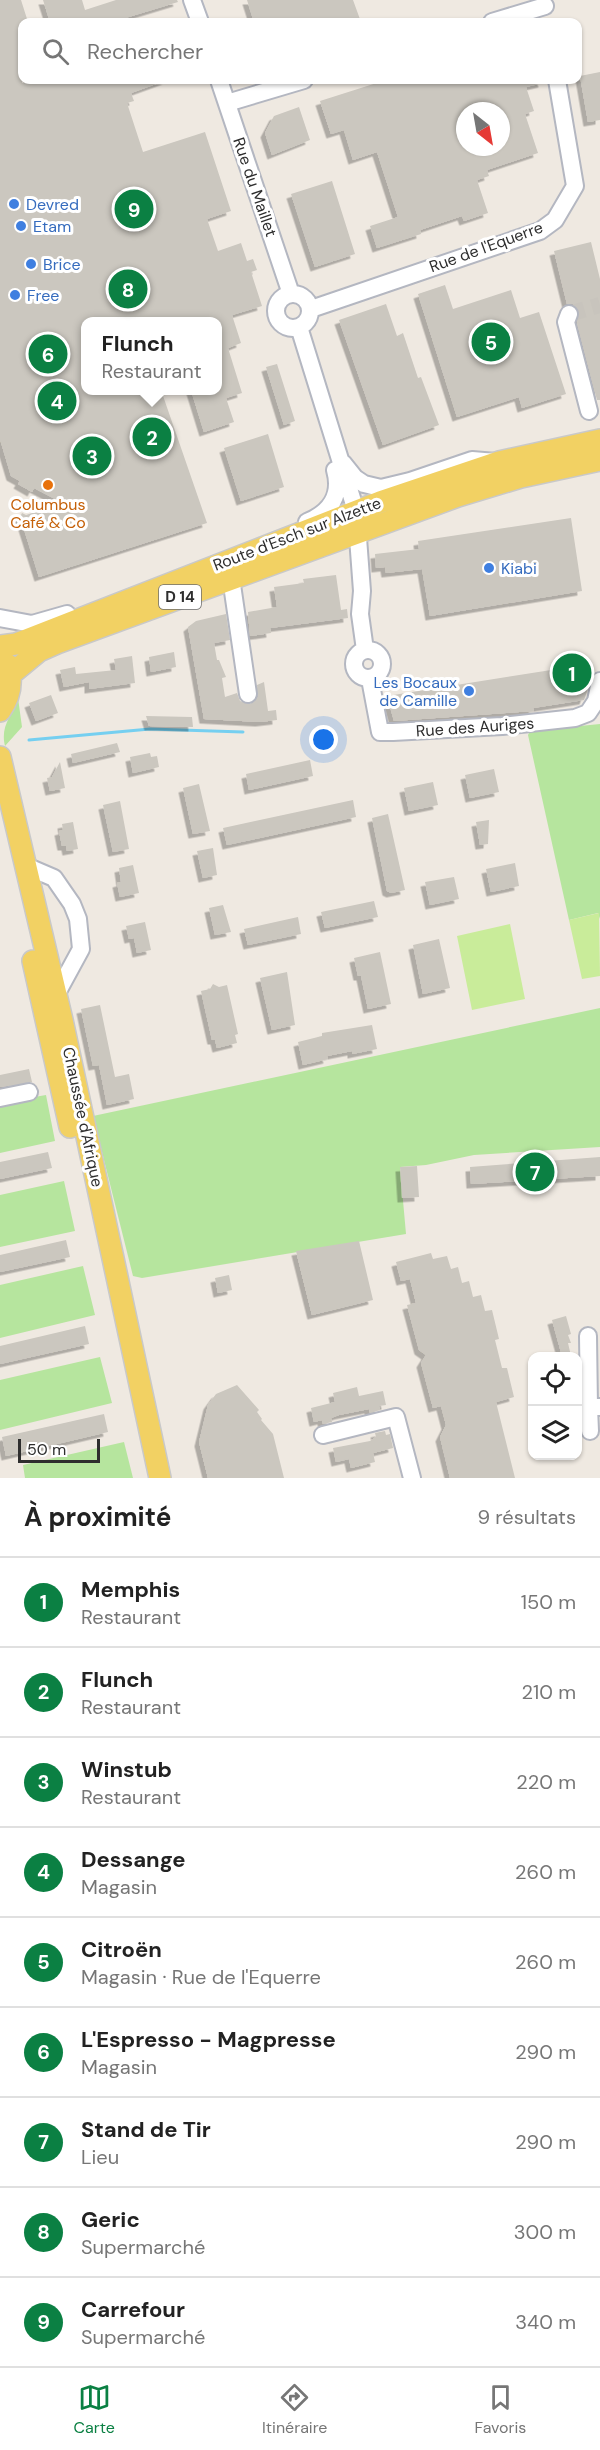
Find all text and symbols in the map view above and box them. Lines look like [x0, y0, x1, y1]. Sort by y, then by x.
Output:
search box [18, 18, 582, 84]
icon: search [39, 35, 72, 68]
text: Rechercher [87, 37, 203, 66]
north arrow [456, 102, 510, 156]
street label: Rue du Maillet [228, 135, 282, 239]
pin: 9 [114, 186, 154, 232]
place label: Devred [26, 194, 79, 215]
marker: Devred [7, 197, 21, 211]
place label: Etam [33, 216, 71, 237]
street label: Rue de l'Equerre [426, 217, 546, 277]
marker: Etam [14, 219, 28, 233]
place label: Brice [43, 254, 81, 275]
marker: Brice [24, 257, 38, 271]
pin: 8 [108, 266, 148, 312]
place label: Free [27, 285, 59, 306]
marker: Free [8, 288, 22, 302]
popup [81, 317, 222, 395]
pin: 5 [472, 320, 510, 364]
text: Flunch [101, 329, 174, 358]
pin: 6 [28, 332, 68, 376]
text: Restaurant [101, 358, 202, 384]
pin: 4 [38, 378, 76, 424]
pin: 2 [132, 414, 172, 460]
pin: 3 [72, 434, 112, 478]
marker: Columbus Café & Co [41, 478, 55, 492]
street label: Route d'Esch sur Alzette [210, 492, 384, 576]
place label: Columbus Café & Co [10, 494, 86, 533]
place label: Kiabi [501, 558, 537, 579]
marker: Kiabi [482, 561, 496, 575]
road number: D 14 [159, 585, 201, 609]
pin: 1 [552, 650, 592, 696]
place label: Les Bocaux de Camille [373, 672, 457, 711]
marker: Les Bocaux de Camille [462, 684, 476, 698]
street label: Rue des Auriges [415, 712, 535, 742]
your location [309, 725, 338, 754]
street label: Chaussée d'Afrique [58, 1045, 108, 1189]
pin: 7 [516, 1150, 554, 1194]
map controls [528, 1352, 582, 1460]
button: locate [528, 1352, 582, 1406]
button: layers [528, 1406, 582, 1460]
scale bar [18, 1436, 100, 1464]
text: 50 m [27, 1439, 66, 1460]
text: À proximité [24, 1500, 171, 1534]
text: 9 résultats [477, 1504, 576, 1530]
text: Memphis [81, 1575, 180, 1604]
text: 1 [40, 1589, 47, 1615]
text: 150 m [521, 1589, 576, 1615]
text: Restaurant [81, 1604, 181, 1630]
text: Flunch [81, 1665, 153, 1694]
text: 2 [38, 1679, 49, 1705]
text: 210 m [521, 1679, 576, 1705]
text: Restaurant [81, 1694, 181, 1720]
text: Winstub [81, 1755, 172, 1784]
text: 3 [37, 1769, 50, 1795]
text: 220 m [516, 1769, 576, 1795]
text: Restaurant [81, 1784, 181, 1810]
text: Dessange [81, 1845, 186, 1874]
text: 4 [37, 1859, 50, 1885]
text: 260 m [515, 1859, 576, 1885]
text: Magasin [81, 1874, 157, 1900]
text: Citroën [81, 1935, 162, 1964]
text: 5 [37, 1949, 50, 1975]
text: 260 m [515, 1949, 576, 1975]
text: Magasin · Rue de l'Equerre [81, 1964, 321, 1990]
text: L'Espresso - Magpresse [81, 2025, 336, 2054]
text: 6 [37, 2039, 50, 2065]
text: 290 m [515, 2039, 576, 2065]
text: Magasin [81, 2054, 157, 2080]
text: Stand de Tir [81, 2115, 211, 2144]
text: 7 [38, 2129, 49, 2155]
text: 290 m [515, 2129, 576, 2155]
text: Lieu [81, 2144, 119, 2170]
text: Geric [81, 2205, 140, 2234]
text: 8 [37, 2219, 50, 2245]
text: 300 m [514, 2219, 576, 2245]
text: Supermarché [81, 2234, 205, 2260]
text: Carrefour [81, 2295, 185, 2324]
text: 9 [37, 2309, 50, 2335]
text: 340 m [515, 2309, 576, 2335]
text: Supermarché [81, 2324, 205, 2350]
tab: Carte [74, 2381, 115, 2438]
tab: Itinéraire [262, 2381, 327, 2438]
tab: Favoris [475, 2381, 526, 2438]

